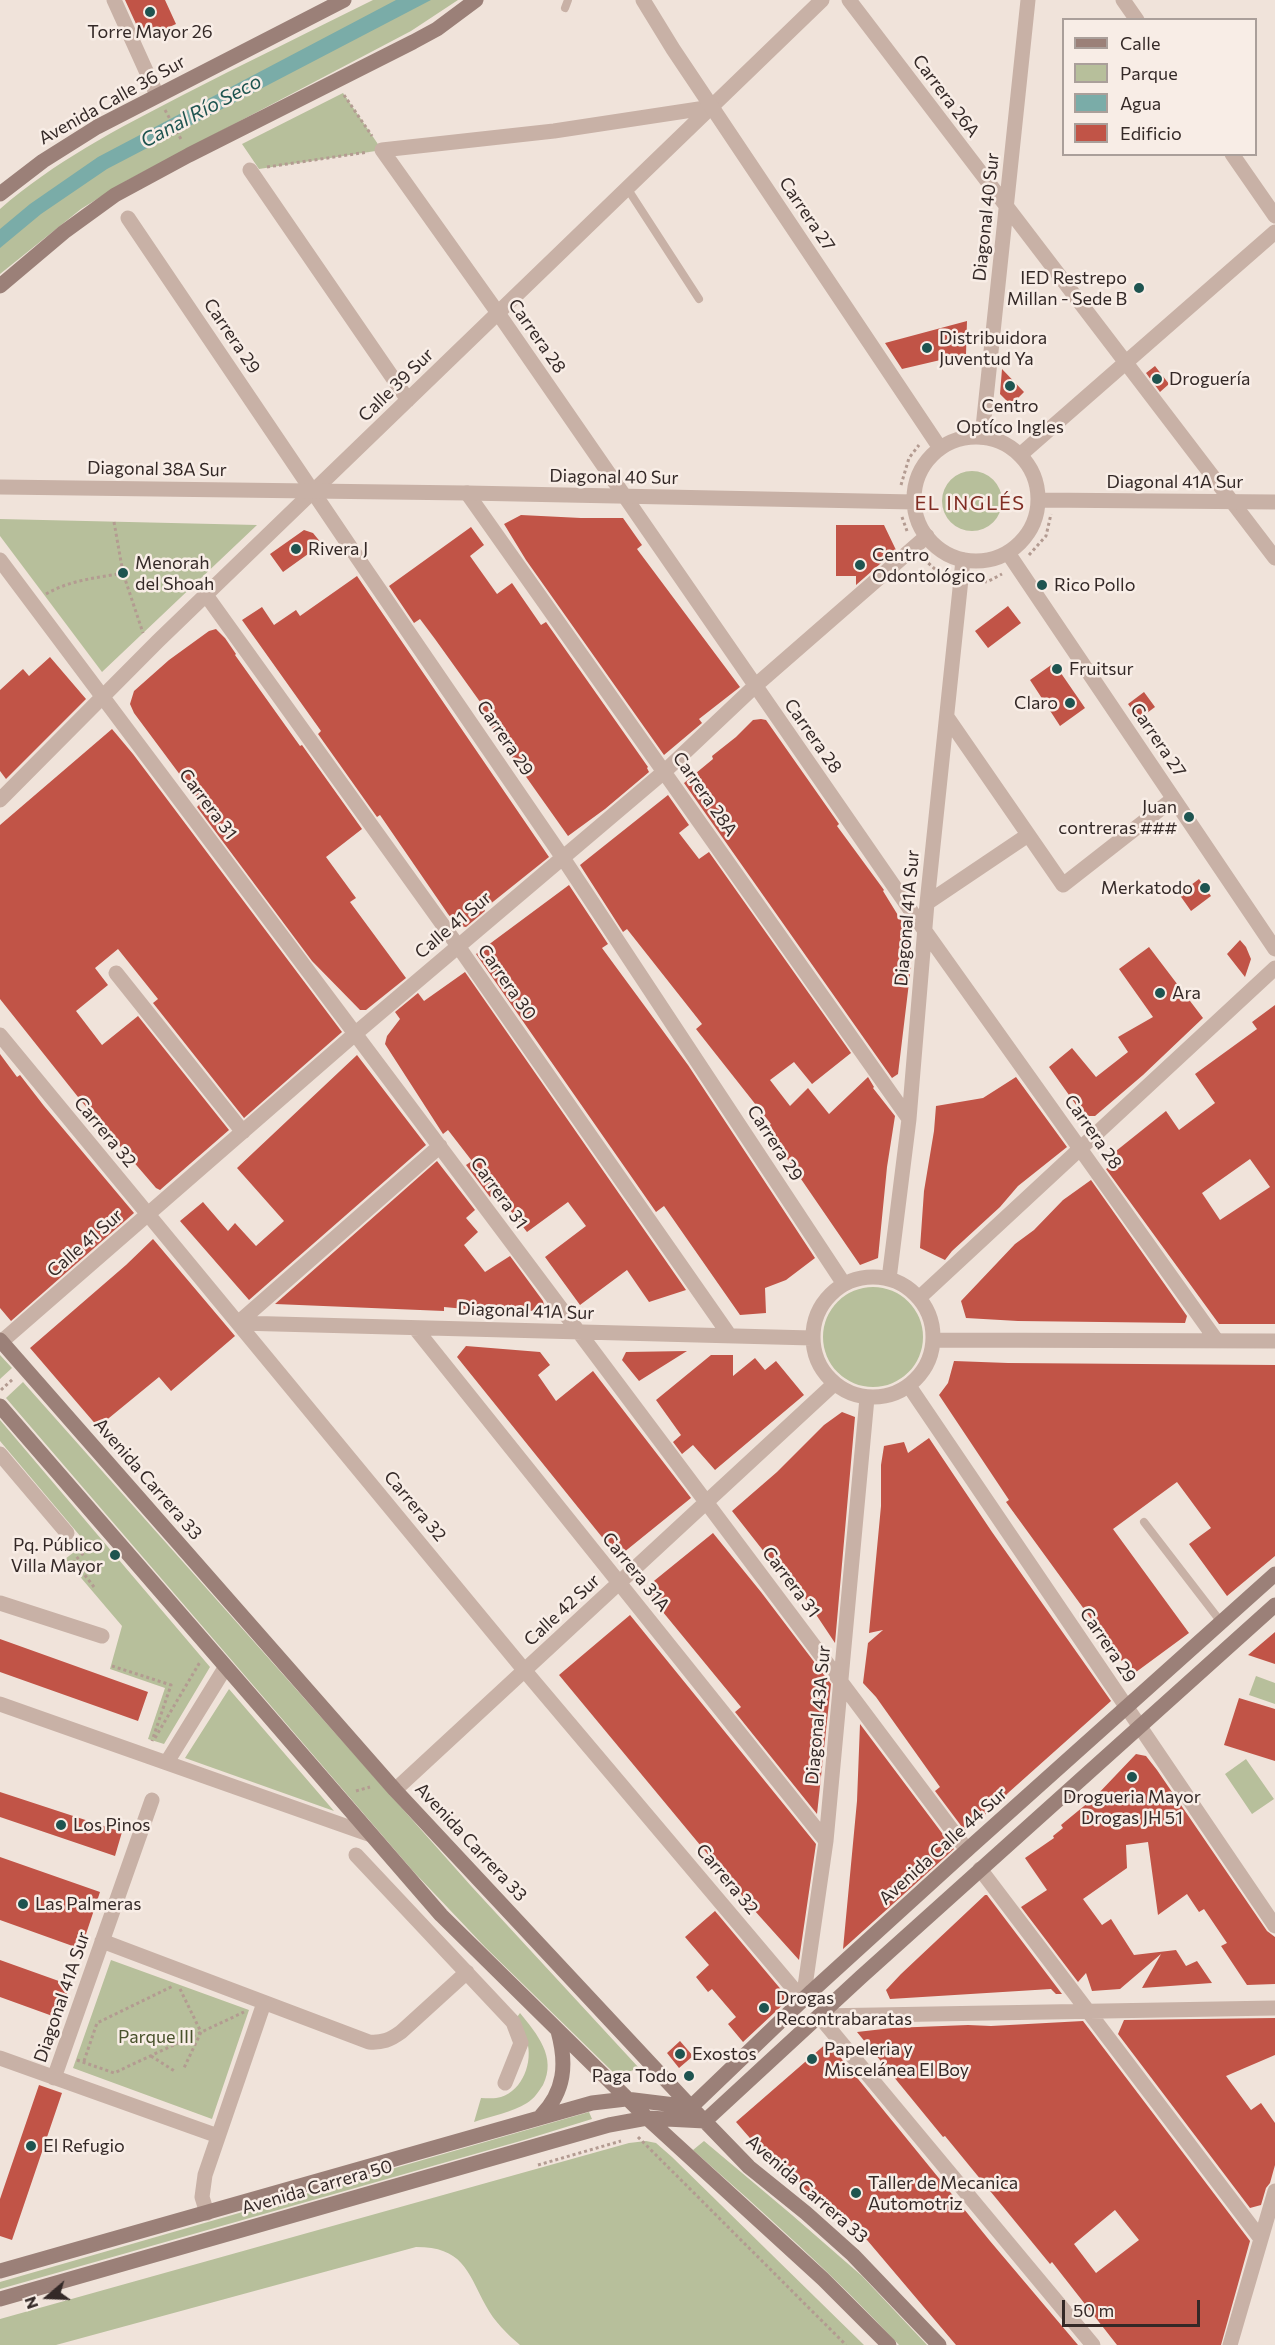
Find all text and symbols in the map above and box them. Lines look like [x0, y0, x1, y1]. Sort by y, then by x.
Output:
marker: Torre Mayor 26 [143, 5, 157, 19]
legend [1062, 18, 1257, 156]
place label: Torre Mayor 26 [87, 21, 213, 43]
text: Calle [1120, 32, 1160, 54]
street label: Carrera 26A [908, 50, 984, 142]
street label: Avenida Calle 36 Sur [35, 51, 189, 149]
text: Parque [1120, 62, 1178, 84]
water label: Canal Río Seco [136, 69, 266, 153]
text: Agua [1120, 92, 1161, 114]
text: Edificio [1120, 122, 1182, 144]
street label: Diagonal 40 Sur [969, 152, 1003, 282]
street label: Carrera 27 [774, 173, 840, 255]
place label: IED Restrepo Millan - Sede B [1007, 267, 1127, 310]
marker: IED Restrepo Millan - Sede B [1132, 281, 1146, 295]
street label: Carrera 29 [199, 294, 265, 378]
street label: Carrera 28 [503, 295, 571, 377]
place label: Distribuidora Juventud Ya [939, 327, 1047, 370]
marker: Distribuidora Juventud Ya [920, 341, 934, 355]
street label: Calle 39 Sur [354, 344, 438, 426]
place label: Droguería [1169, 368, 1250, 390]
marker: Droguería [1150, 372, 1164, 386]
marker: Centro Optíco Ingles [1003, 379, 1017, 393]
place label: Centro Optíco Ingles [956, 395, 1064, 438]
street label: Diagonal 38A Sur [87, 457, 227, 481]
street label: Diagonal 40 Sur [549, 465, 679, 489]
street label: Diagonal 41A Sur [1107, 471, 1243, 493]
district label: EL INGLÉS [914, 491, 1026, 515]
place label: Rivera J [308, 538, 368, 560]
marker: Rivera J [289, 542, 303, 556]
place label: Centro Odontológico [872, 544, 986, 586]
place label: Menorah del Shoah [135, 552, 214, 594]
marker: Centro Odontológico [853, 558, 867, 572]
marker: Menorah del Shoah [116, 566, 130, 580]
place label: Rico Pollo [1054, 574, 1135, 596]
marker: Rico Pollo [1035, 578, 1049, 592]
place label: Fruitsur [1069, 658, 1134, 680]
marker: Fruitsur [1050, 662, 1064, 676]
place label: Claro [1014, 692, 1058, 714]
street label: Carrera 28 [779, 695, 847, 777]
street label: Carrera 29 [472, 696, 538, 780]
marker: Claro [1063, 696, 1077, 710]
street label: Carrera 27 [1125, 699, 1191, 781]
street label: Carrera 28A [668, 748, 742, 840]
street label: Carrera 31 [174, 764, 242, 844]
place label: Juan contreras ### [1058, 796, 1177, 838]
marker: Juan contreras ### [1182, 810, 1196, 824]
street label: Diagonal 41A Sur [890, 849, 924, 987]
place label: Merkatodo [1101, 877, 1193, 899]
marker: Merkatodo [1198, 881, 1212, 895]
street label: Calle 41 Sur [410, 887, 496, 963]
street label: Carrera 30 [473, 940, 541, 1024]
place label: Ara [1172, 982, 1201, 1004]
marker: Ara [1153, 986, 1167, 1000]
street label: Carrera 28 [1059, 1091, 1127, 1173]
street label: Carrera 32 [69, 1092, 141, 1172]
street label: Carrera 29 [743, 1101, 807, 1185]
street label: Carrera 31 [466, 1153, 532, 1233]
street label: Calle 41 Sur [43, 1204, 127, 1282]
street label: Diagonal 41A Sur [457, 1298, 595, 1324]
street label: Avenida Carrera 33 [89, 1414, 207, 1544]
street label: Carrera 32 [379, 1466, 451, 1546]
street label: Carrera 31A [598, 1528, 674, 1616]
place label: Pq. Público Villa Mayor [11, 1534, 103, 1576]
street label: Carrera 31 [757, 1542, 825, 1622]
marker: Pq. Público Villa Mayor [108, 1548, 122, 1562]
street label: Calle 42 Sur [520, 1570, 604, 1650]
street label: Carrera 29 [1075, 1603, 1141, 1687]
street label: Diagonal 43A Sur [801, 1644, 835, 1786]
marker: Drogueria Mayor Drogas JH 51 [1125, 1770, 1139, 1784]
street label: Avenida Carrera 33 [411, 1778, 531, 1906]
street label: Avenida Calle 44 Sur [874, 1783, 1012, 1909]
place label: Drogueria Mayor Drogas JH 51 [1063, 1786, 1201, 1828]
place label: Los Pinos [73, 1814, 151, 1836]
marker: Los Pinos [54, 1818, 68, 1832]
street label: Carrera 32 [691, 1839, 763, 1919]
place label: Las Palmeras [35, 1893, 141, 1915]
marker: Las Palmeras [16, 1897, 30, 1911]
street label: Diagonal 41A Sur [29, 1929, 95, 2065]
place label: Drogas Recontrabaratas [776, 1987, 912, 2030]
marker: Drogas Recontrabaratas [757, 2001, 771, 2015]
park label: Parque III [118, 2026, 194, 2048]
place label: Papeleria y Miscelánea El Boy [824, 2038, 969, 2080]
place label: Exostos [692, 2043, 757, 2065]
marker: Exostos [673, 2047, 687, 2061]
marker: Papeleria y Miscelánea El Boy [805, 2052, 819, 2066]
place label: Paga Todo [592, 2065, 677, 2087]
marker: Paga Todo [682, 2069, 696, 2083]
street label: Avenida Carrera 33 [742, 2130, 872, 2248]
place label: El Refugio [43, 2135, 125, 2157]
marker: El Refugio [24, 2139, 38, 2153]
street label: Avenida Carrera 50 [239, 2155, 395, 2219]
place label: Taller de Mecanica Automotriz [868, 2172, 1018, 2214]
marker: Taller de Mecanica Automotriz [849, 2186, 863, 2200]
north arrow [18, 2267, 78, 2327]
scale bar [1065, 2288, 1203, 2326]
text: N [20, 2294, 41, 2312]
text: 50 m [1073, 2299, 1114, 2321]

